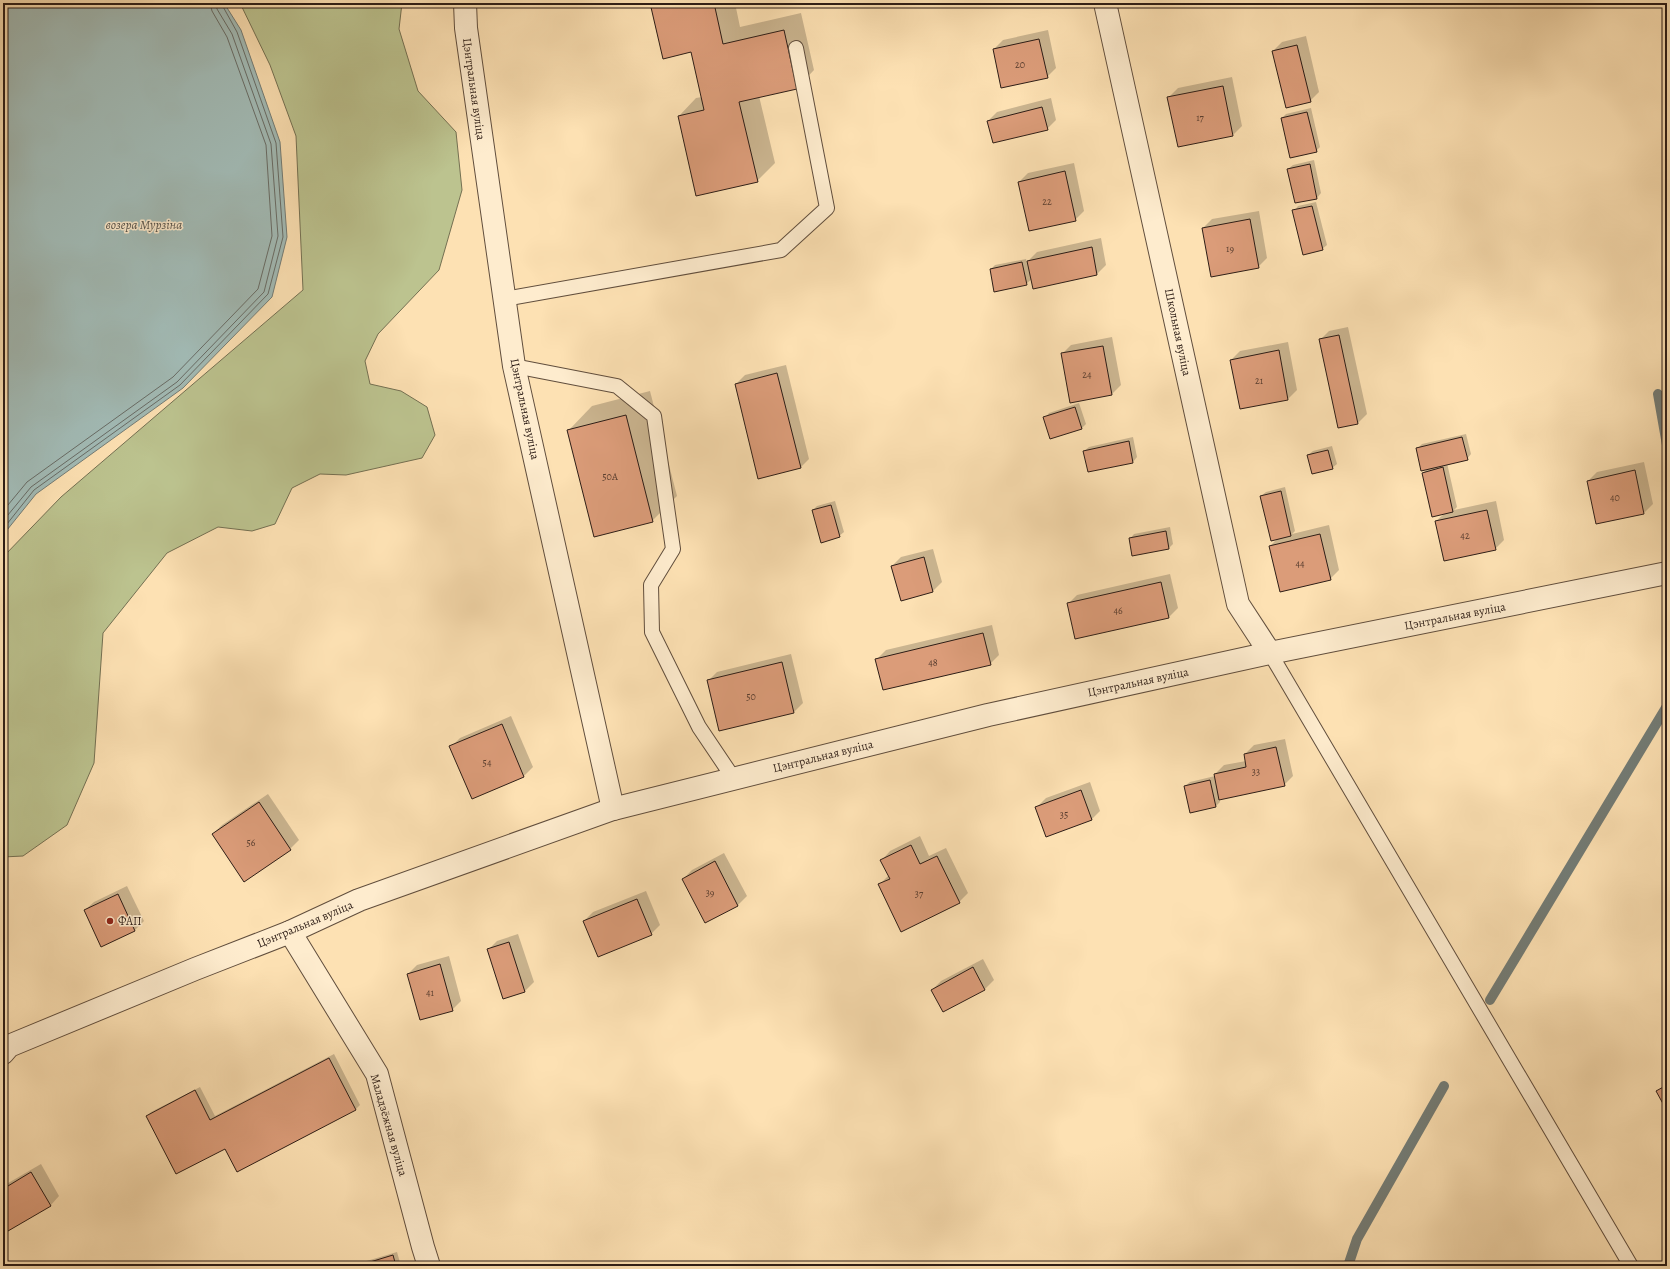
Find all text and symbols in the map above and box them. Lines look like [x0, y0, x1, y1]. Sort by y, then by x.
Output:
street label: Цэнтральная вуліца [459, 37, 489, 141]
house number: 20 [1015, 58, 1025, 71]
house number: 17 [1196, 111, 1205, 124]
house number: 22 [1042, 195, 1052, 208]
water label: возера Мурзіна [106, 216, 182, 233]
house number: 19 [1226, 242, 1234, 255]
street label: Школьная вуліца [1161, 287, 1195, 378]
street label: Цэнтральная вуліца [506, 357, 544, 461]
house number: 24 [1082, 368, 1092, 381]
house number: 21 [1255, 374, 1264, 387]
house number: 50А [602, 470, 618, 483]
house number: 40 [1610, 491, 1620, 504]
house number: 42 [1460, 529, 1470, 542]
house number: 44 [1295, 557, 1305, 570]
street label: Цэнтральная вуліца [1403, 598, 1507, 634]
house number: 46 [1113, 604, 1123, 617]
house number: 48 [928, 656, 938, 669]
street label: Цэнтральная вуліца [1086, 663, 1190, 701]
house number: 50 [746, 690, 756, 703]
street label: Цэнтральная вуліца [771, 736, 875, 776]
house number: 54 [483, 756, 492, 769]
house number: 33 [1252, 765, 1260, 778]
house number: 35 [1060, 808, 1068, 821]
house number: 56 [247, 836, 256, 849]
house number: 39 [706, 886, 715, 899]
house number: 37 [915, 887, 924, 900]
street label: Цэнтральная вуліца [255, 896, 356, 951]
place label: ФАП [118, 913, 142, 929]
marker: ФАП [105, 916, 115, 926]
house number: 41 [426, 986, 435, 999]
street label: Маладзёжная вуліца [367, 1072, 411, 1178]

